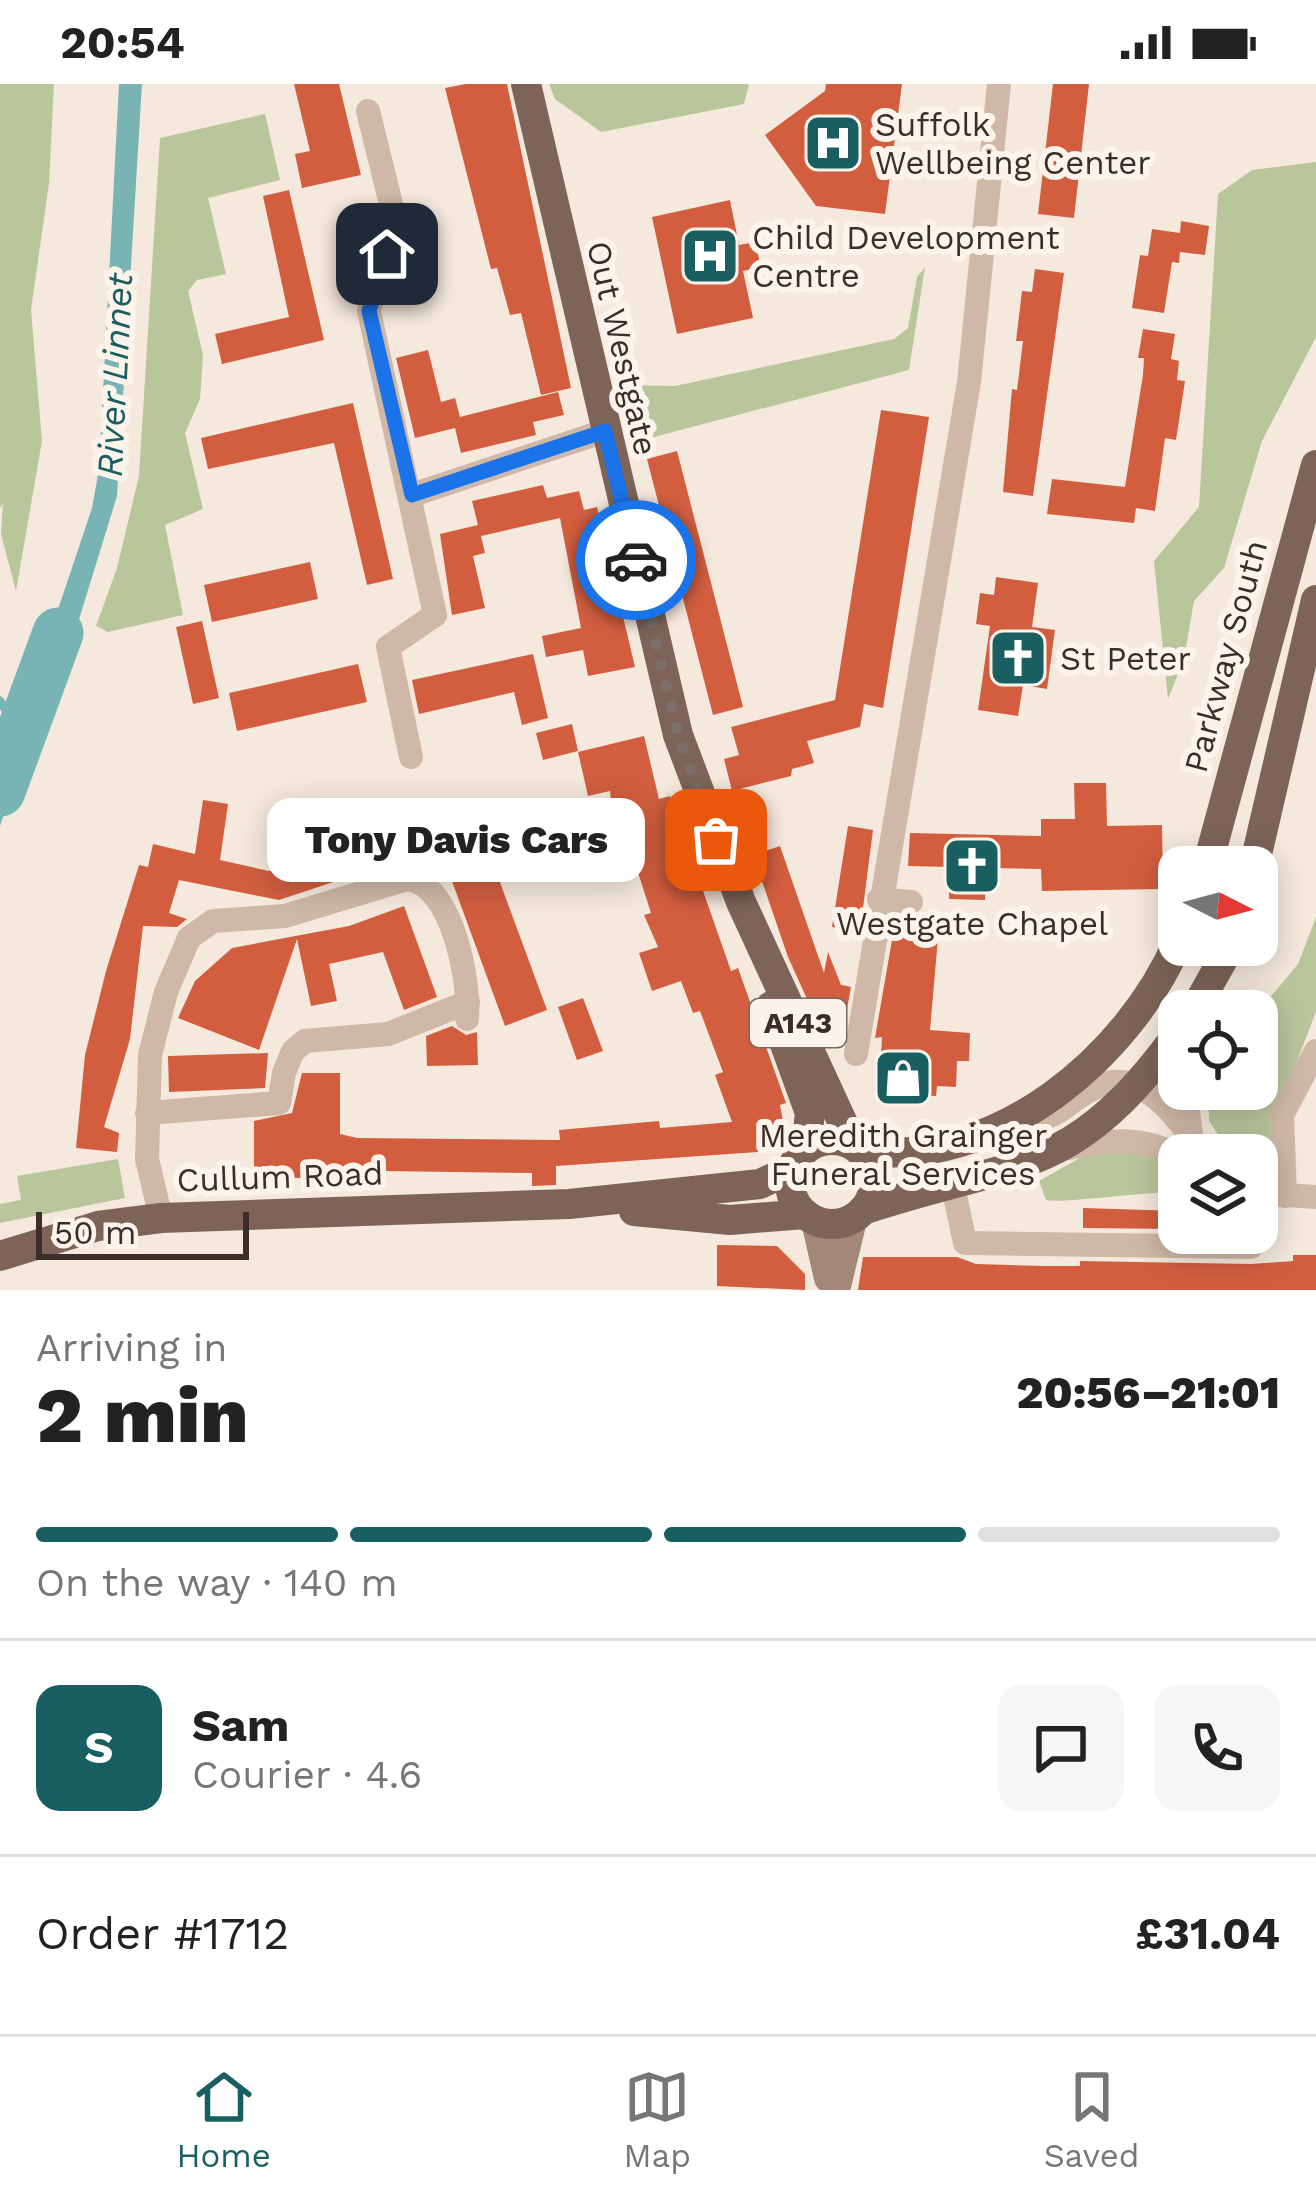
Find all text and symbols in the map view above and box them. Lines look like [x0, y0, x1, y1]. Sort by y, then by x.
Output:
text: 20:54 [60, 16, 185, 69]
place label: Suffolk Wellbeing Center [875, 105, 1151, 182]
hospital icon: Suffolk Wellbeing Center [802, 112, 864, 174]
pin [336, 203, 438, 305]
place label: Child Development Centre [752, 218, 1060, 295]
icon: home [354, 221, 420, 287]
hospital icon: Child Development Centre [679, 225, 741, 287]
street label: Out Westgate [579, 237, 666, 459]
water label: River Linnet [89, 271, 141, 478]
courier [576, 500, 696, 620]
icon: car [603, 527, 669, 593]
street label: Parkway South [1176, 536, 1275, 777]
church icon: St Peter [987, 627, 1049, 689]
place label: St Peter [1060, 639, 1191, 678]
pin [665, 789, 767, 891]
callout: Tony Davis Cars [266, 798, 644, 882]
icon: bag [683, 807, 749, 873]
text: Tony Davis Cars [304, 817, 608, 862]
church icon: Westgate Chapel [941, 835, 1003, 897]
north arrow [1158, 846, 1278, 966]
map controls [1158, 846, 1278, 1254]
place label: Westgate Chapel [836, 904, 1108, 943]
button: locate [1158, 990, 1278, 1110]
road number: A143 [750, 999, 846, 1047]
shop icon: Meredith Grainger Funeral Services [872, 1047, 934, 1109]
place label: Meredith Grainger Funeral Services [759, 1116, 1047, 1193]
button: layers [1158, 1134, 1278, 1254]
street label: Cullum Road [176, 1153, 384, 1200]
scale bar [36, 1206, 249, 1259]
text: 50 m [54, 1213, 136, 1252]
text: Arriving in [36, 1325, 227, 1370]
text: 20:56–21:01 [1016, 1366, 1280, 1419]
text: 2 min [36, 1369, 249, 1461]
text: On the way · 140 m [36, 1560, 398, 1605]
button: chat [998, 1685, 1124, 1811]
button: phone [1154, 1685, 1280, 1811]
text: Sam [192, 1699, 289, 1752]
text: S [84, 1721, 114, 1774]
text: Courier · 4.6 [192, 1752, 422, 1797]
text: Order #1712 [36, 1907, 289, 1960]
text: £31.04 [1135, 1907, 1280, 1960]
tab: Home [176, 2064, 271, 2175]
tab: Map [624, 2064, 691, 2175]
tab: Saved [1044, 2064, 1140, 2175]

